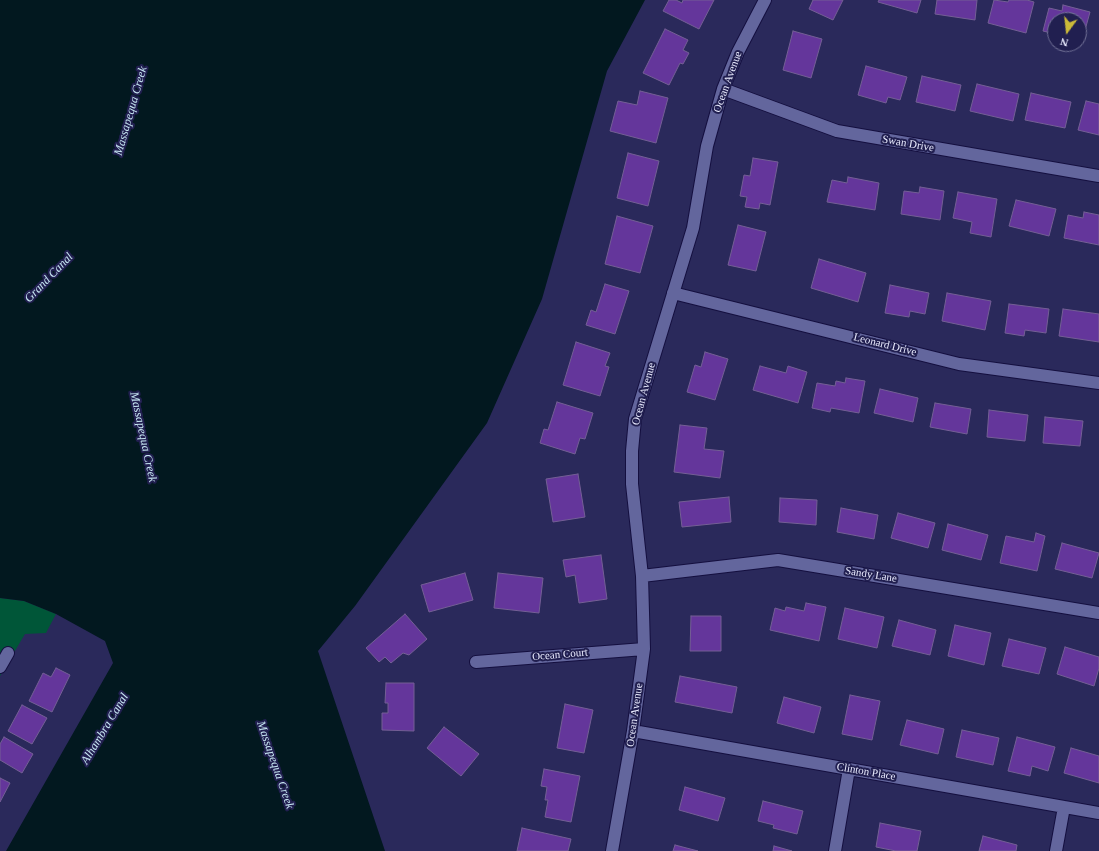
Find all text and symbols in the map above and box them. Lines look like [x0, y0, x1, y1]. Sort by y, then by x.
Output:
north arrow [1047, 12, 1087, 52]
text: N [1059, 36, 1070, 49]
street label: Ocean Avenue [711, 50, 745, 114]
water label: Massapequa Creek [111, 65, 151, 157]
street label: Swan Drive [881, 133, 935, 155]
water label: Grand Canal [22, 250, 76, 306]
street label: Leonard Drive [852, 331, 918, 359]
street label: Ocean Avenue [629, 361, 659, 427]
water label: Massapequa Creek [126, 391, 160, 483]
street label: Sandy Lane [844, 564, 898, 586]
street label: Ocean Court [532, 646, 588, 664]
street label: Ocean Avenue [624, 682, 646, 748]
water label: Alhambra Canal [78, 691, 132, 767]
water label: Massapequa Creek [253, 719, 297, 811]
street label: Clinton Place [836, 760, 896, 784]

